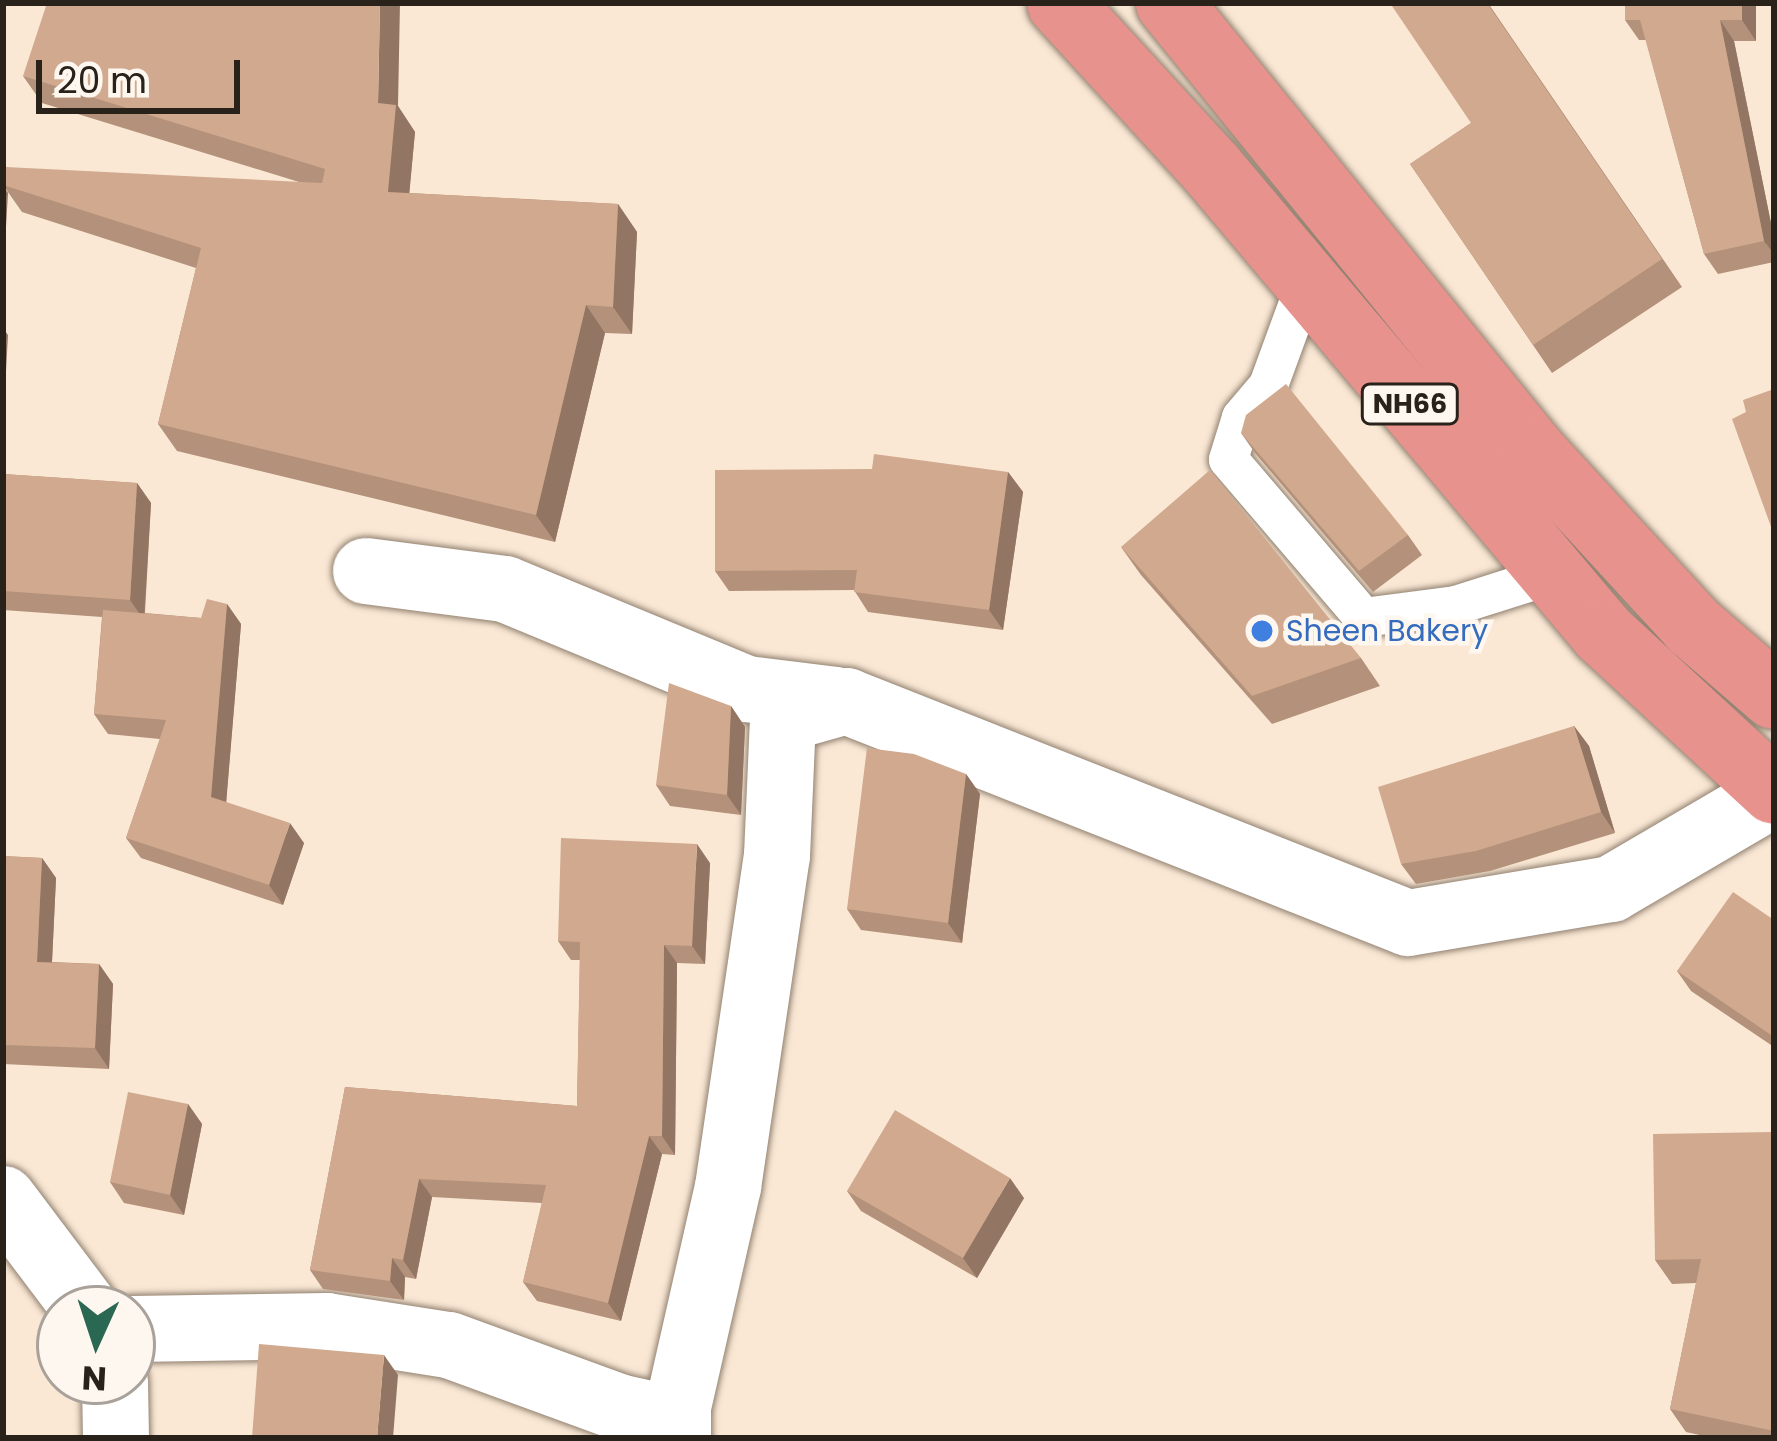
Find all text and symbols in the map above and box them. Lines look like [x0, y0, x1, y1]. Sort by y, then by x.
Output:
scale bar [42, 36, 246, 110]
text: 20 m [57, 55, 147, 106]
road number: NH66 [1359, 383, 1461, 425]
place label: Sheen Bakery [1286, 613, 1488, 649]
marker: Sheen Bakery [1249, 618, 1275, 644]
north arrow [36, 1285, 156, 1405]
text: N [81, 1354, 108, 1403]

